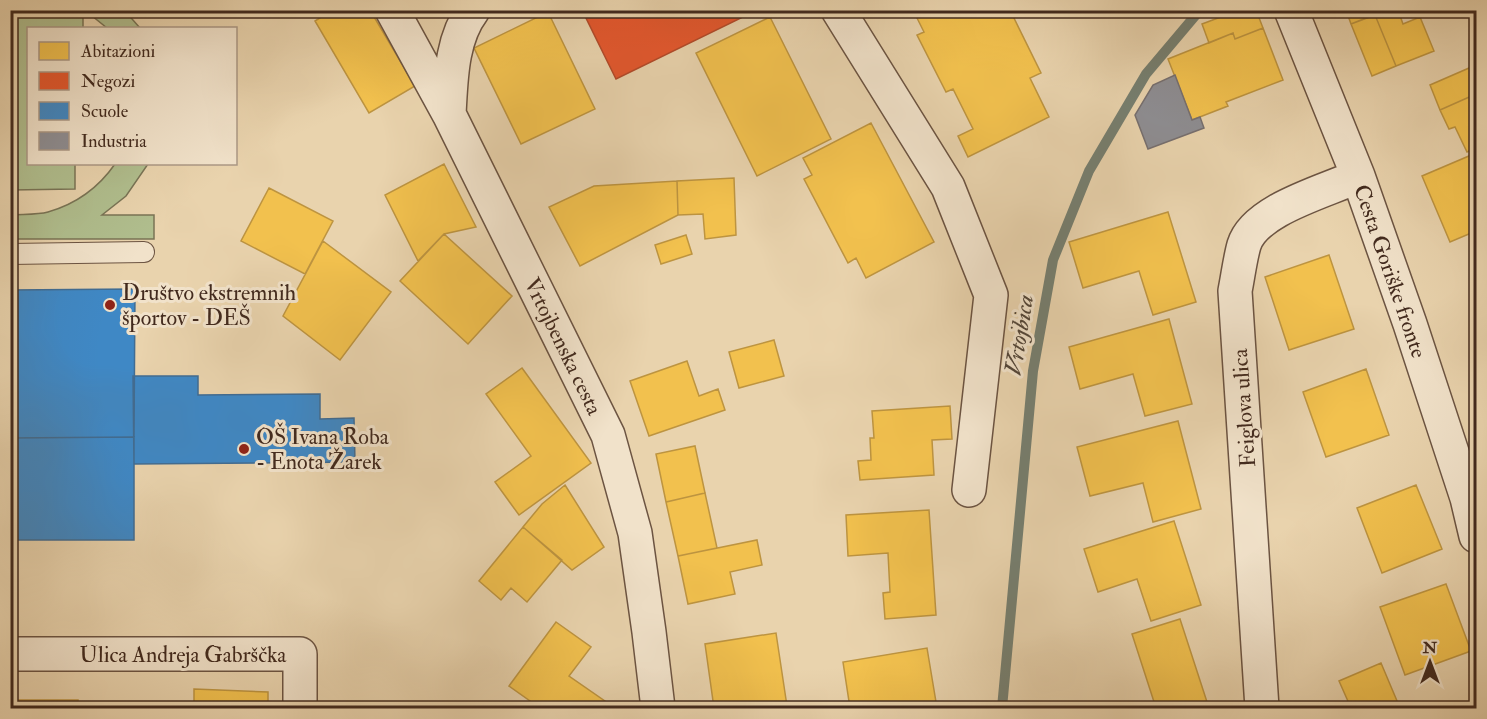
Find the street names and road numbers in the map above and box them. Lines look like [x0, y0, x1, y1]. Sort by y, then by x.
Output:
street label: Cesta Goriške fronte [1347, 181, 1433, 362]
street label: Vrtojbenska cesta [518, 273, 609, 421]
street label: Feiglova ulica [1226, 347, 1262, 468]
street label: Ulica Andreja Gabrščka [80, 641, 287, 669]

